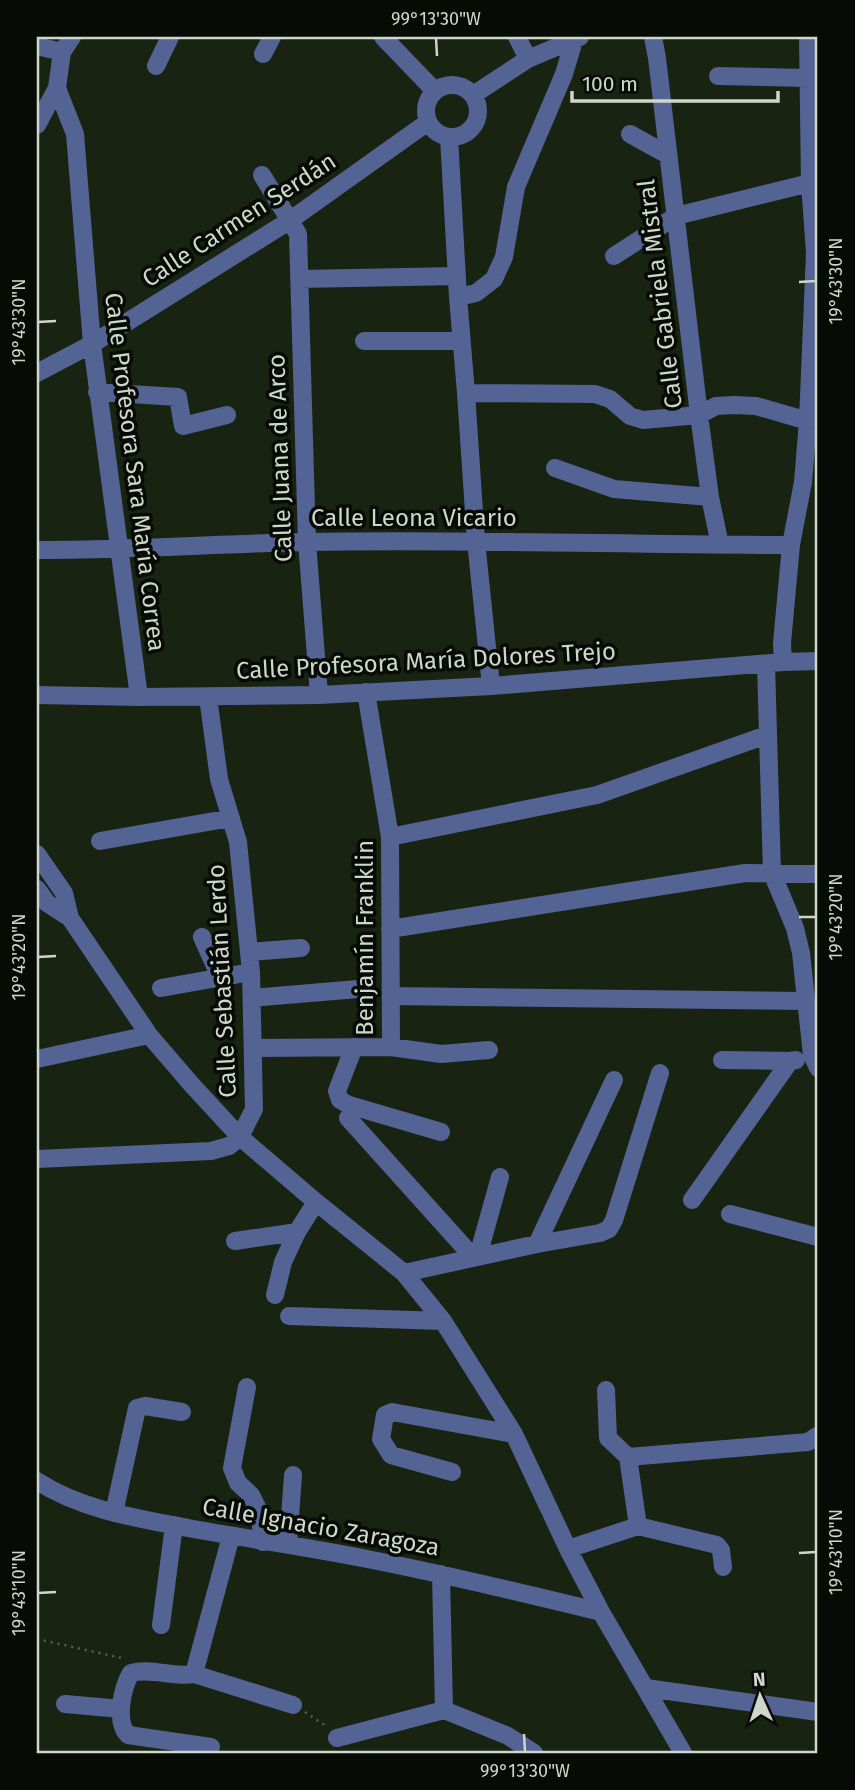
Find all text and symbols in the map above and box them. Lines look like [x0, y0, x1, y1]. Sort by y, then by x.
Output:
text: 99°13'30"W [391, 8, 481, 30]
scale bar [572, 60, 778, 104]
text: 100 m [582, 71, 638, 97]
street label: Calle Carmen Serdán [137, 147, 341, 293]
street label: Calle Gabriela Mistral [632, 178, 688, 410]
text: 19°43'30"N [825, 237, 847, 325]
text: 19°43'30"N [8, 278, 30, 366]
street label: Calle Profesora Sara María Correa [99, 291, 171, 653]
street label: Calle Juana de Arco [262, 353, 298, 563]
street label: Calle Leona Vicario [311, 504, 517, 532]
street label: Calle Profesora María Dolores Trejo [235, 637, 617, 685]
street label: Benjamín Franklin [351, 840, 379, 1036]
street label: Calle Sebastián Lerdo [202, 863, 242, 1099]
text: 19°43'20"N [825, 873, 847, 961]
text: 19°43'20"N [8, 913, 30, 1001]
street label: Calle Ignacio Zaragoza [200, 1492, 442, 1562]
text: 19°43'10"N [825, 1509, 847, 1595]
text: 19°43'10"N [8, 1550, 30, 1636]
north arrow [726, 1660, 796, 1730]
text: N [752, 1668, 766, 1691]
text: 99°13'30"W [480, 1760, 570, 1782]

